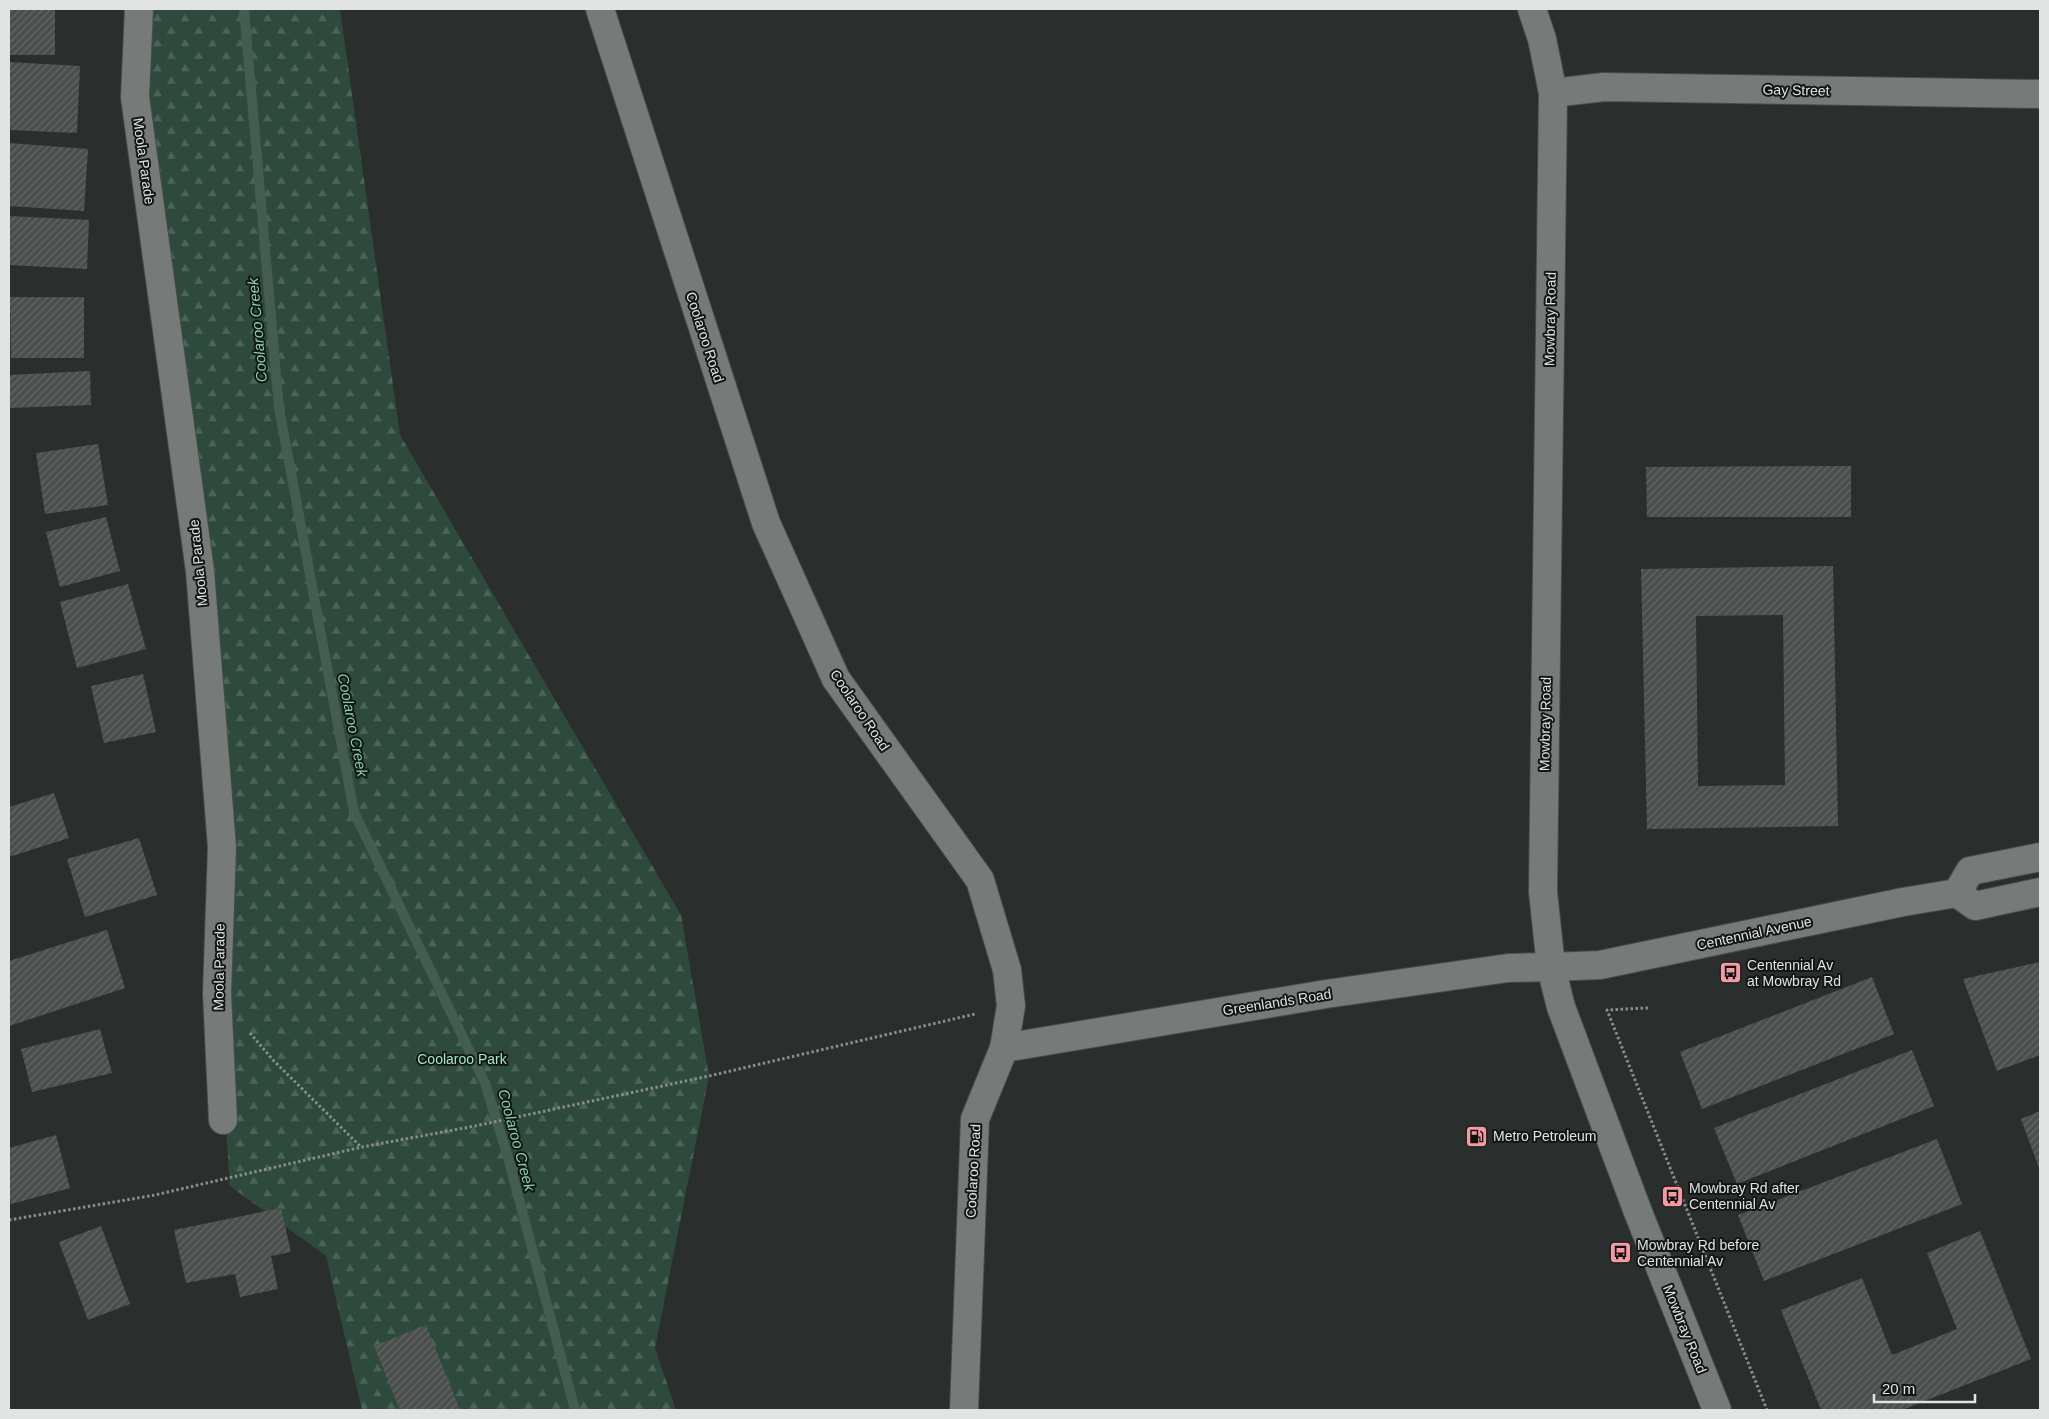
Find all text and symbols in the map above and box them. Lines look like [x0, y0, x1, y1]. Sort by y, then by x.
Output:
street label: Gay Street [1762, 81, 1830, 99]
street label: Moola Parade [130, 117, 158, 205]
street label: Mowbray Road [1541, 272, 1559, 366]
water label: Coolaroo Creek [244, 275, 270, 383]
street label: Coolaroo Road [683, 290, 727, 384]
street label: Moola Parade [185, 519, 211, 607]
street label: Coolaroo Road [827, 666, 893, 754]
water label: Coolaroo Creek [335, 672, 372, 780]
street label: Mowbray Road [1536, 677, 1554, 771]
street label: Centennial Avenue [1695, 913, 1813, 953]
street label: Moola Parade [210, 923, 228, 1011]
place label: Centennial Av at Mowbray Rd [1747, 957, 1841, 989]
bus stop icon: Centennial Av at Mowbray Rd [1719, 961, 1743, 985]
street label: Greenlands Road [1222, 986, 1332, 1018]
park label: Coolaroo Park [417, 1051, 508, 1067]
water label: Coolaroo Creek [495, 1087, 539, 1194]
street label: Coolaroo Road [963, 1124, 983, 1218]
fuel station icon: Metro Petroleum [1465, 1124, 1489, 1148]
place label: Metro Petroleum [1493, 1128, 1596, 1144]
place label: Mowbray Rd after Centennial Av [1689, 1180, 1800, 1212]
bus stop icon: Mowbray Rd after Centennial Av [1661, 1184, 1685, 1208]
place label: Mowbray Rd before Centennial Av [1637, 1237, 1759, 1269]
bus stop icon: Mowbray Rd before Centennial Av [1609, 1241, 1633, 1265]
street label: Mowbray Road [1660, 1282, 1710, 1376]
scale bar [1874, 1372, 1975, 1404]
text: 20 m [1882, 1380, 1915, 1397]

